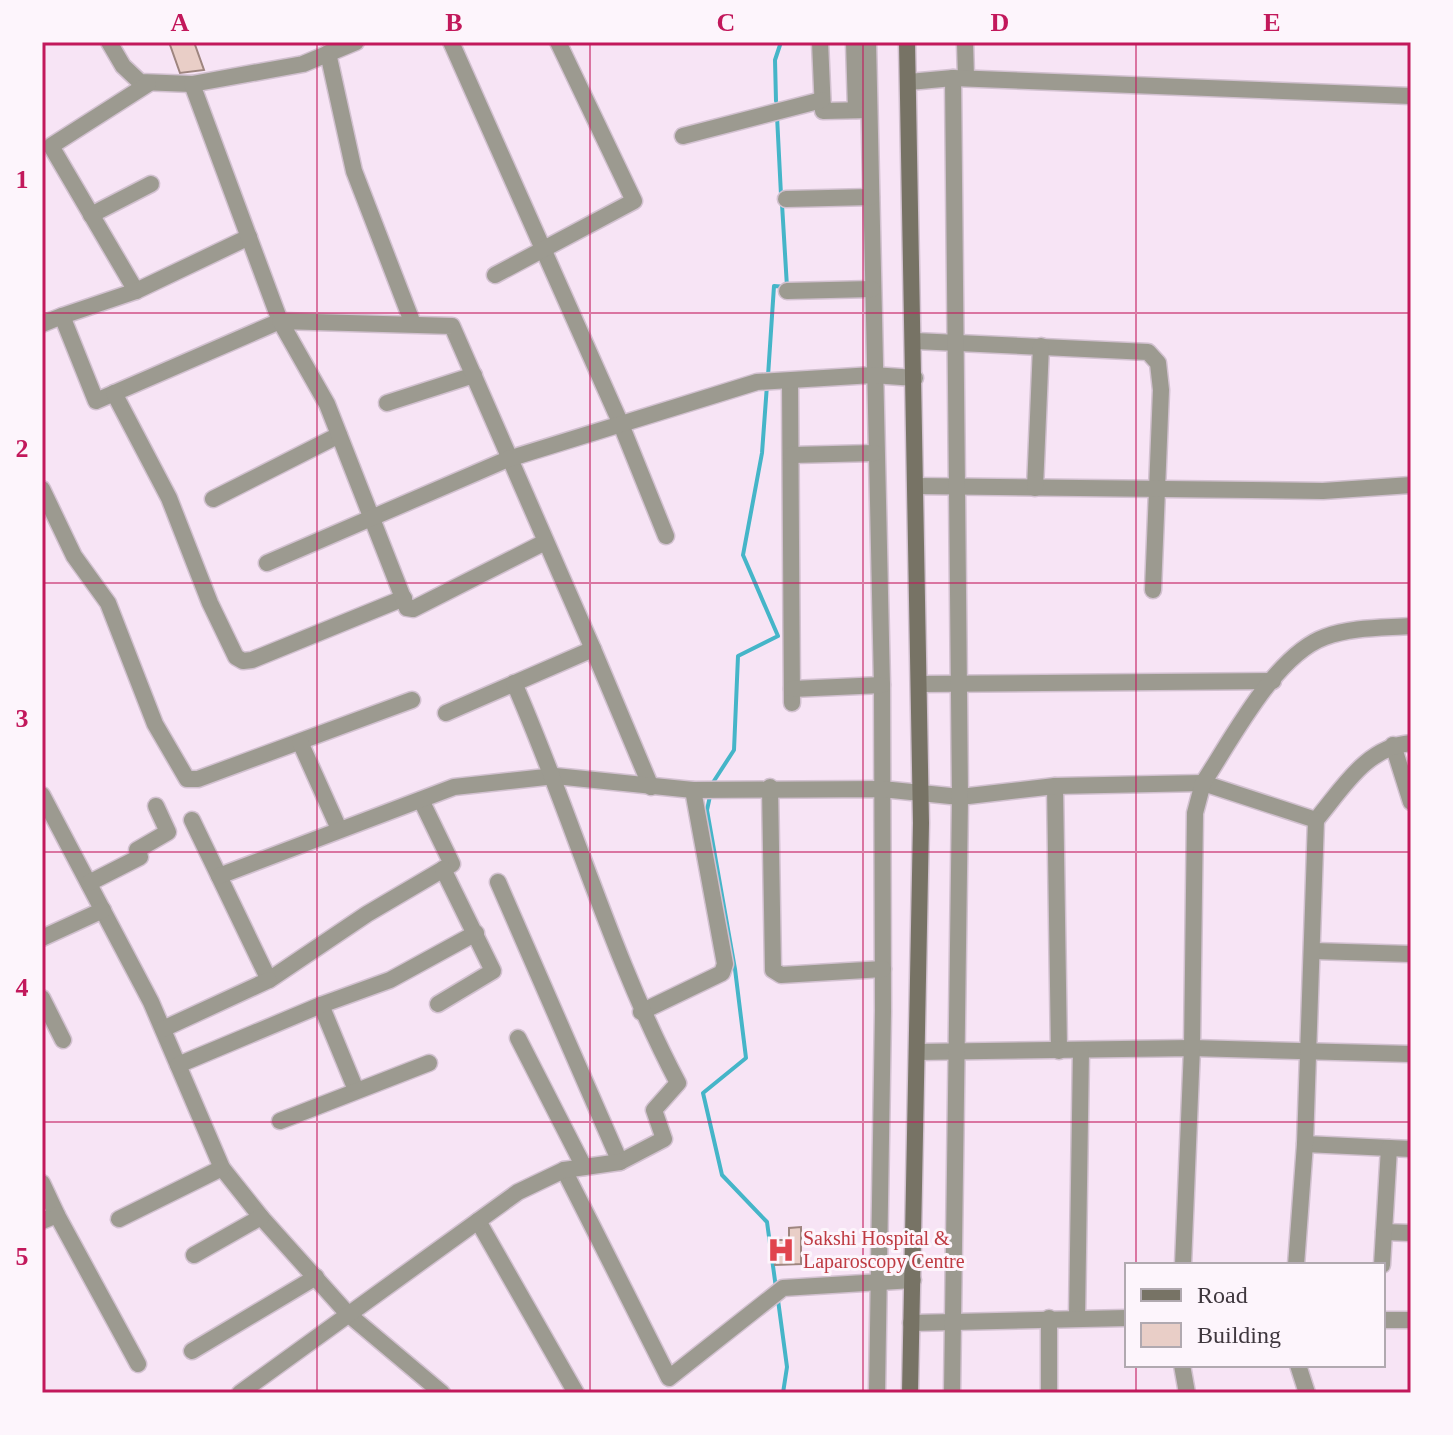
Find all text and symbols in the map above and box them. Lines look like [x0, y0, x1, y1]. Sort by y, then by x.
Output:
text: A [171, 8, 190, 37]
text: B [445, 8, 463, 37]
text: C [717, 8, 735, 37]
text: D [991, 8, 1009, 37]
text: E [1263, 8, 1281, 37]
text: 1 [16, 165, 29, 194]
text: 2 [16, 434, 29, 463]
text: 3 [16, 704, 29, 733]
text: 4 [16, 973, 29, 1002]
place label: Sakshi Hospital & Laparoscopy Centre [803, 1227, 965, 1273]
hospital icon: Sakshi Hospital & Laparoscopy Centre [766, 1235, 796, 1265]
text: 5 [16, 1242, 29, 1271]
legend [1125, 1263, 1385, 1367]
text: Road [1197, 1282, 1248, 1308]
text: Building [1197, 1322, 1281, 1348]

